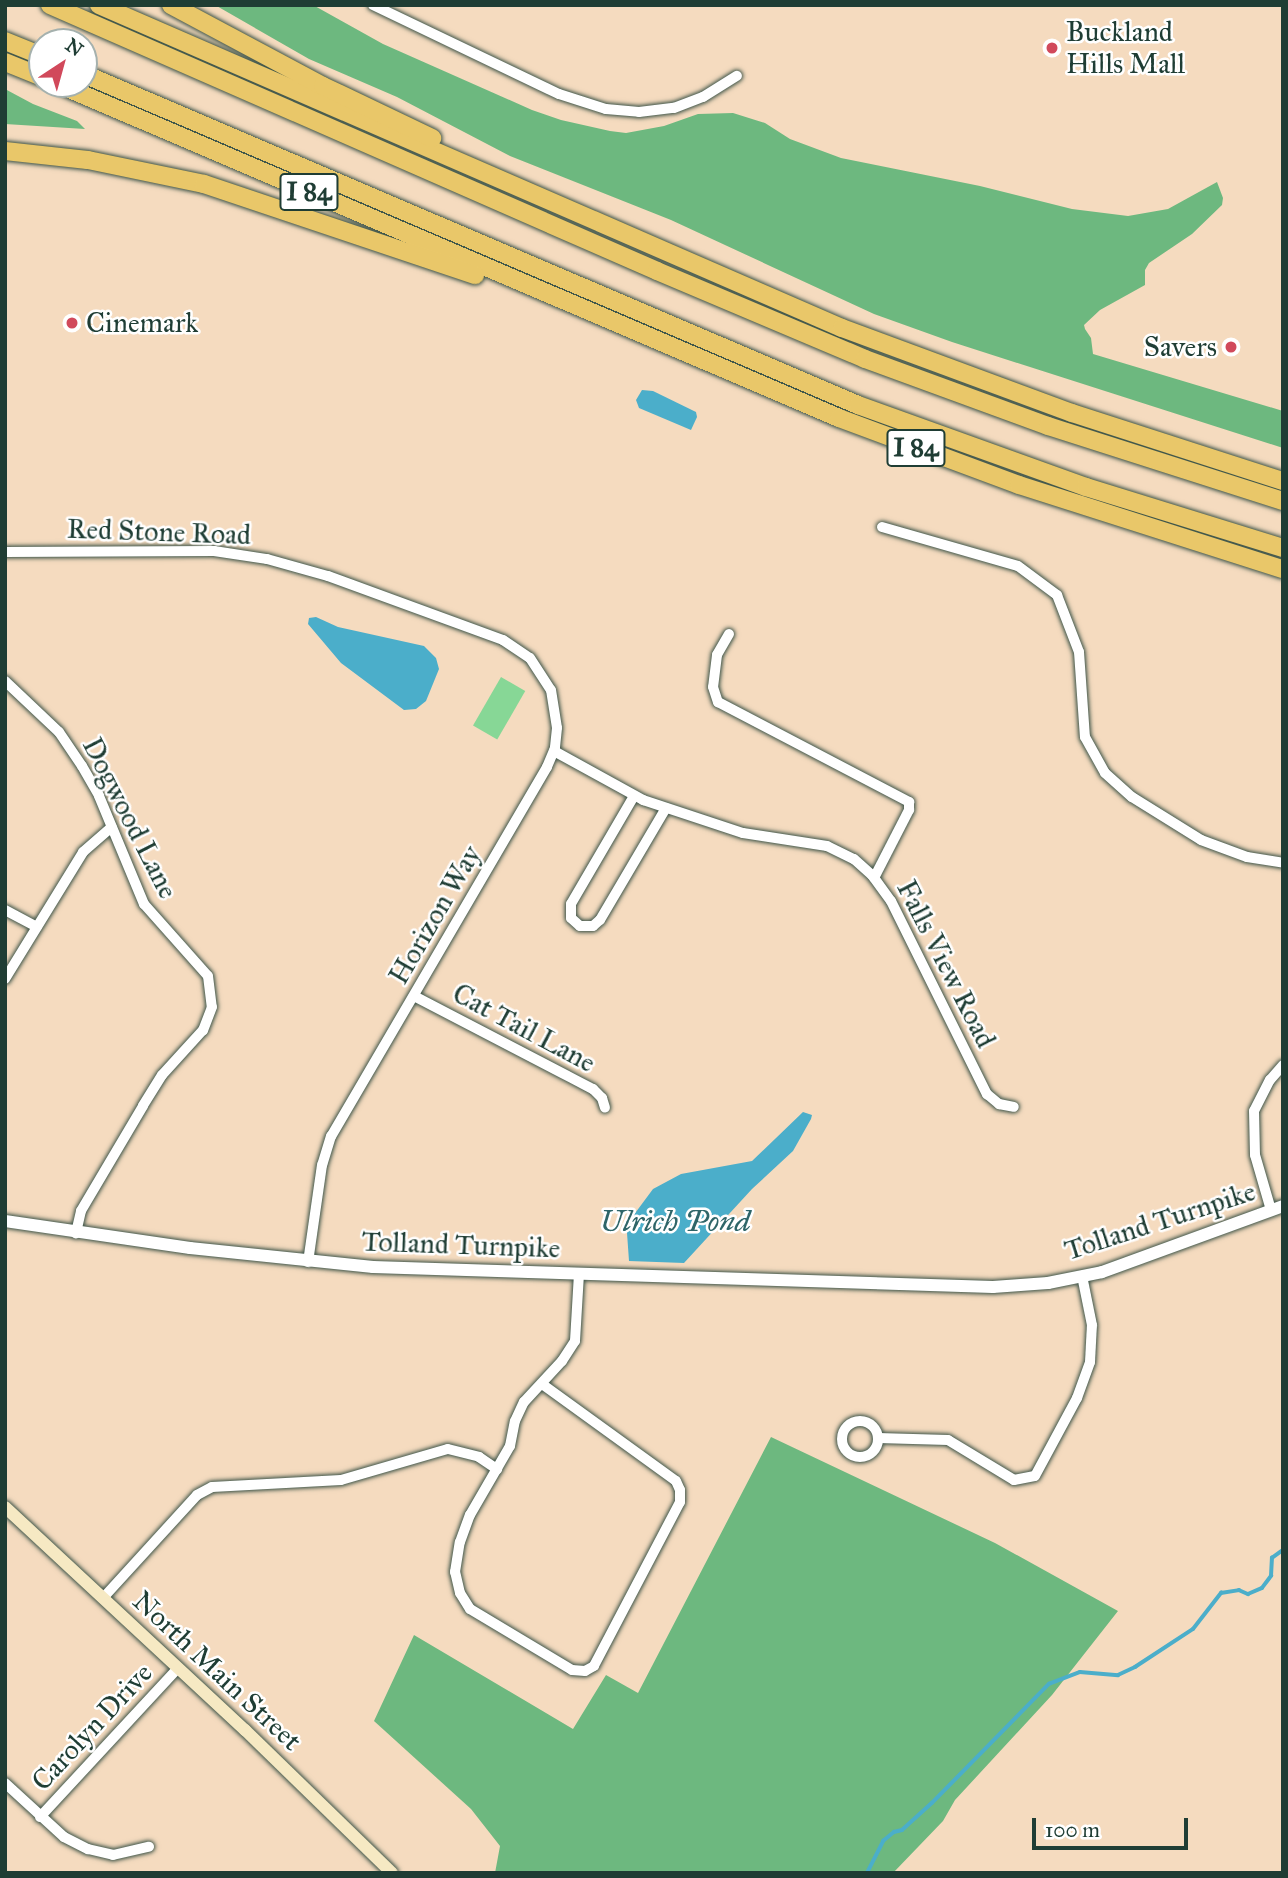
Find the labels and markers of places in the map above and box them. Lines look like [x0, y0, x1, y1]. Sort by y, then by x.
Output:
place label: Buckland Hills Mall [1066, 15, 1185, 81]
marker: Buckland Hills Mall [1044, 40, 1060, 56]
place label: Cinemark [86, 306, 198, 340]
marker: Cinemark [64, 315, 80, 331]
place label: Savers [1144, 330, 1217, 364]
marker: Savers [1223, 339, 1239, 355]

